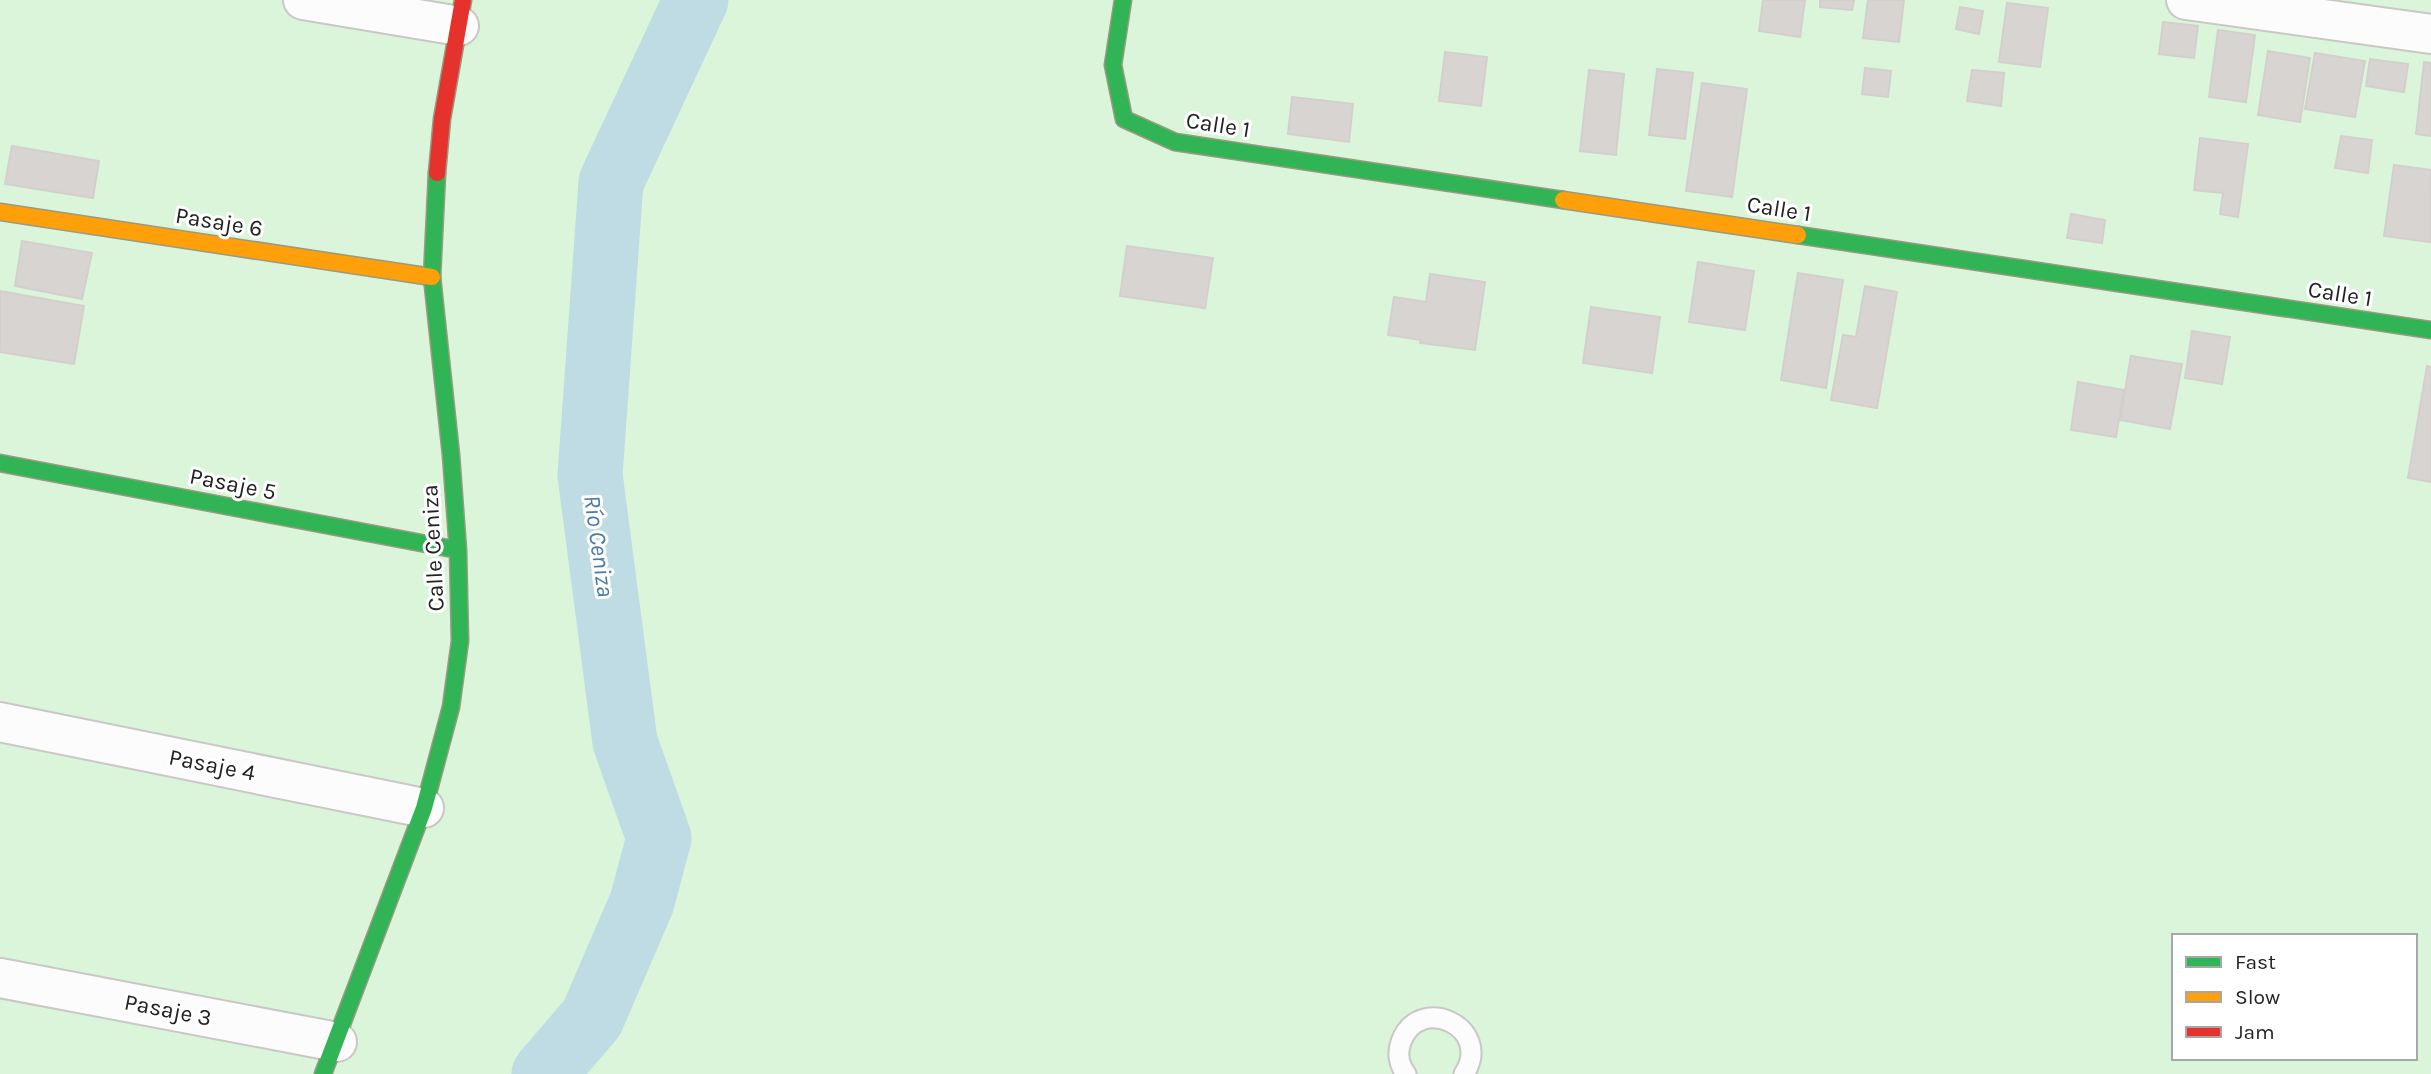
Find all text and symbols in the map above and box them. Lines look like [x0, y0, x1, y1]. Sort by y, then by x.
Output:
street label: Calle 1 [1184, 107, 1252, 143]
street label: Calle 1 [1745, 191, 1813, 227]
street label: Pasaje 6 [174, 202, 264, 242]
street label: Calle 1 [2306, 276, 2374, 312]
street label: Pasaje 5 [187, 462, 279, 506]
street label: Calle Ceniza [416, 484, 450, 612]
water label: Río Ceniza [578, 493, 620, 599]
street label: Pasaje 4 [166, 743, 258, 787]
legend [2172, 934, 2417, 1060]
text: Fast [2235, 950, 2276, 974]
text: Slow [2235, 985, 2280, 1009]
street label: Pasaje 3 [122, 988, 214, 1032]
text: Jam [2235, 1020, 2275, 1044]

